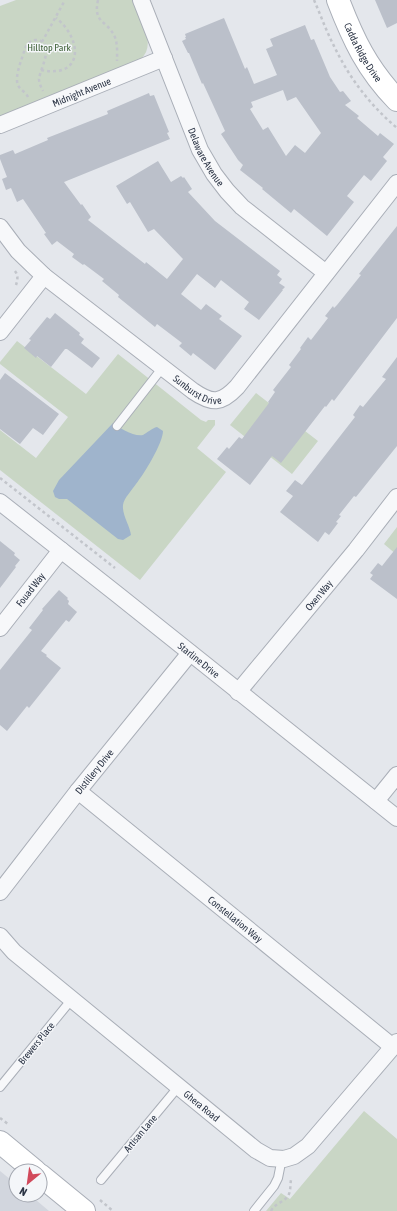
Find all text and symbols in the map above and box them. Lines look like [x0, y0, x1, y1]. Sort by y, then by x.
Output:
street label: Cadda Ridge Drive [342, 21, 384, 84]
park label: Hilltop Park [27, 42, 71, 53]
street label: Midnight Avenue [51, 75, 113, 109]
street label: Delaware Avenue [186, 126, 226, 189]
street label: Sunburst Drive [171, 373, 223, 406]
street label: Fouad Way [14, 571, 47, 609]
street label: Oxen Way [303, 578, 335, 613]
street label: Starline Drive [176, 640, 222, 680]
street label: Distillery Drive [73, 747, 116, 796]
street label: Constellation Way [206, 894, 265, 945]
street label: Brewers Place [16, 1020, 57, 1067]
street label: Ghera Road [182, 1088, 222, 1124]
street label: Artisan Lane [122, 1112, 159, 1154]
north arrow [8, 1163, 48, 1203]
text: N [17, 1185, 29, 1199]

